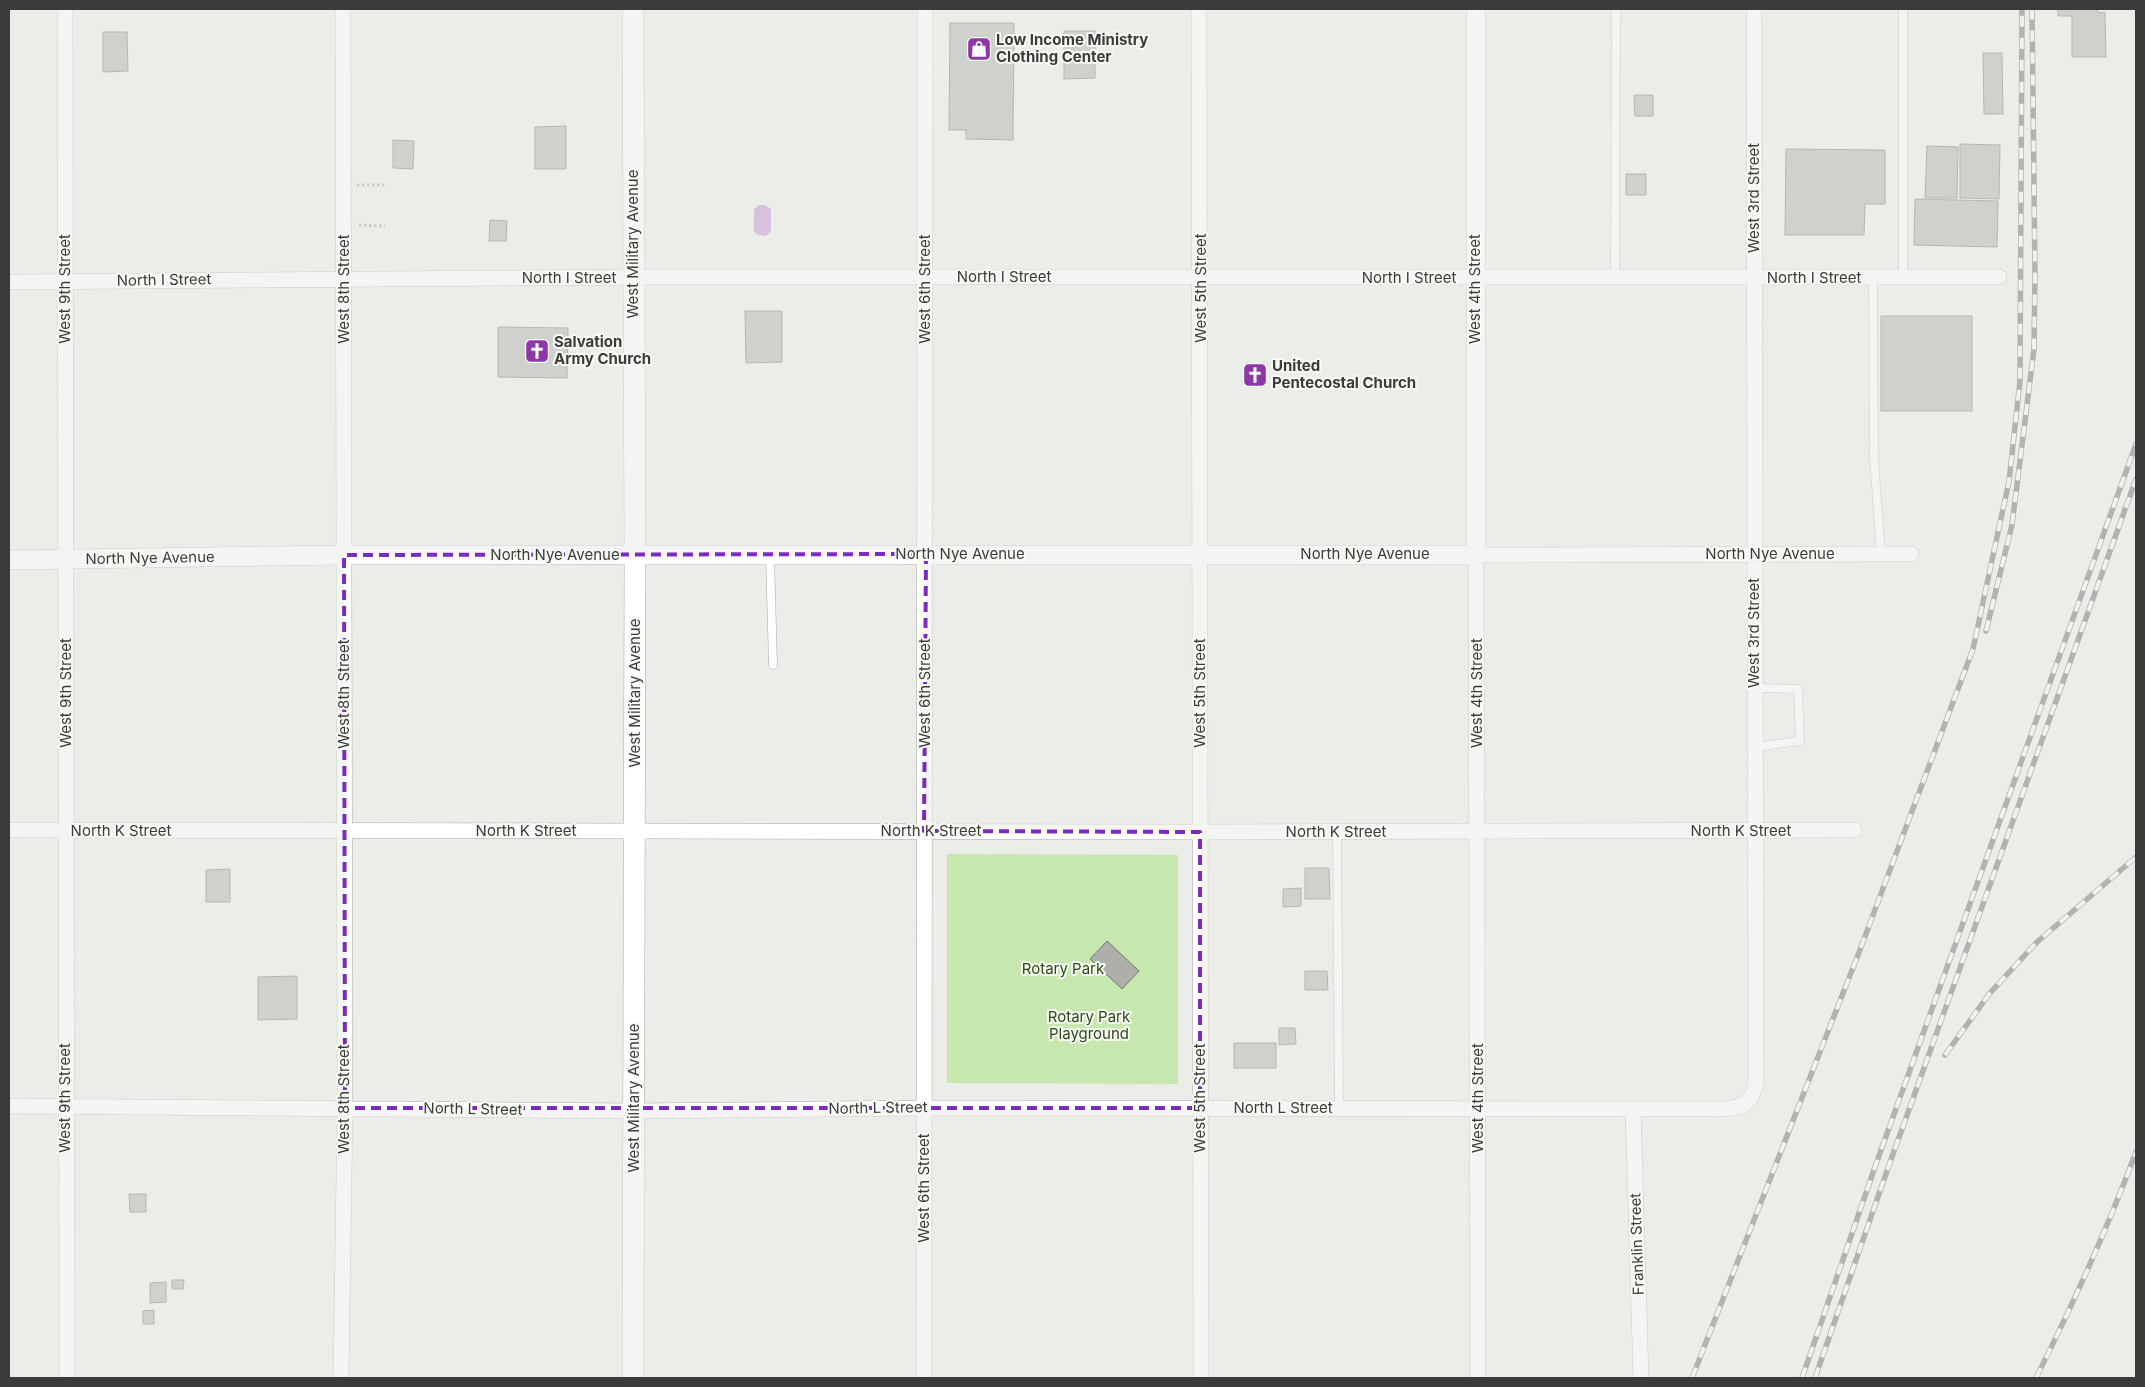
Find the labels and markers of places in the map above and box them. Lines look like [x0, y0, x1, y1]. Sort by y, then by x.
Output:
place label: Low Income Ministry Clothing Center [996, 30, 1148, 66]
shop icon: Low Income Ministry Clothing Center [966, 36, 992, 62]
place label: Salvation Army Church [554, 332, 651, 368]
church icon: Salvation Army Church [524, 338, 550, 364]
place label: United Pentecostal Church [1272, 356, 1416, 392]
church icon: United Pentecostal Church [1242, 362, 1268, 388]

